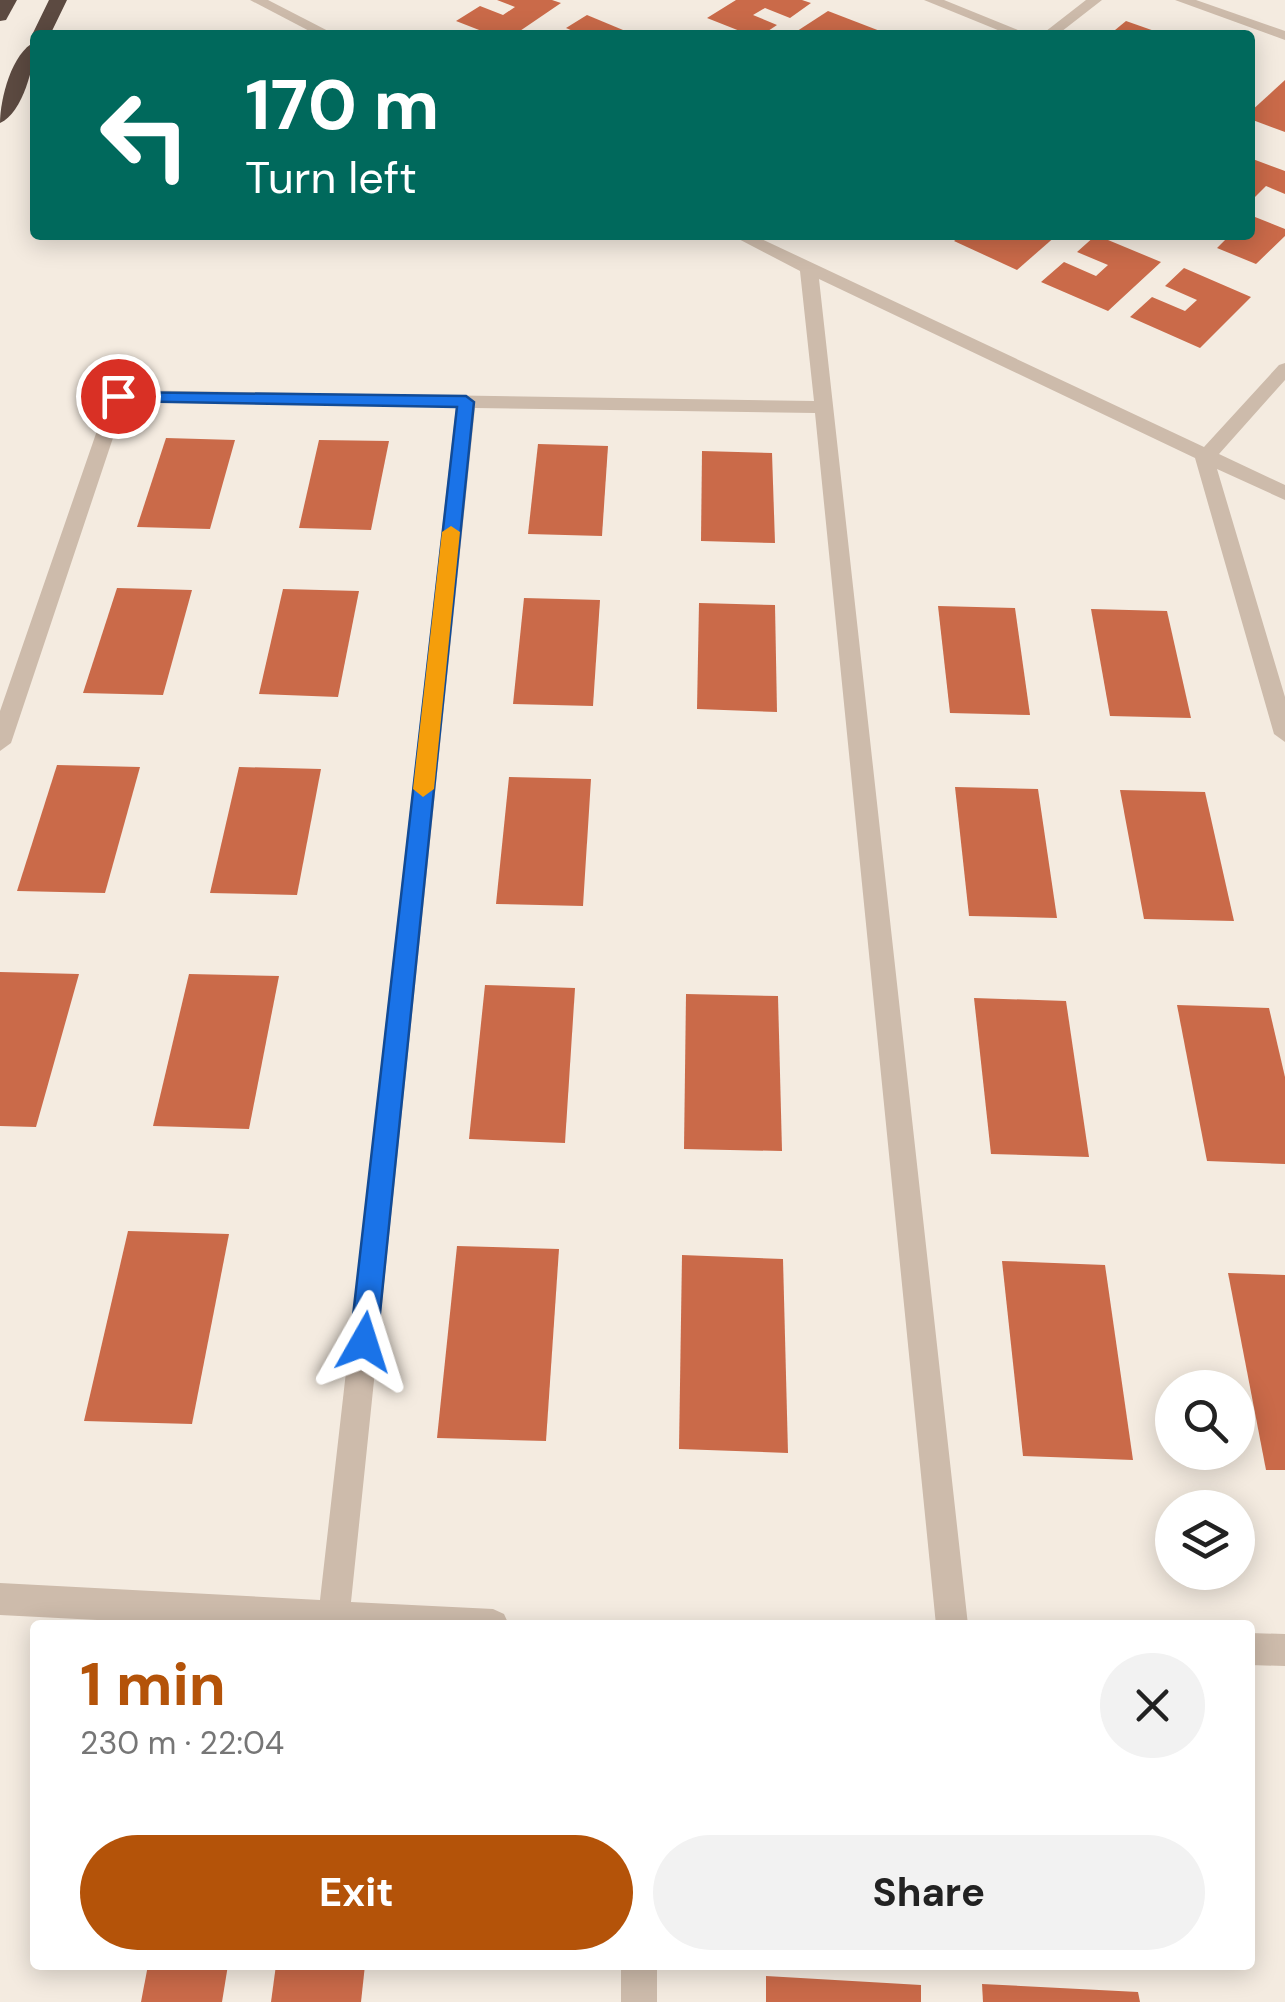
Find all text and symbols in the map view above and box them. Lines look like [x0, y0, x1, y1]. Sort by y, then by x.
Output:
text: 170 m [245, 60, 439, 151]
icon: left [80, 70, 210, 200]
text: Turn left [245, 148, 417, 207]
pin [76, 354, 161, 439]
icon: arrive [91, 369, 146, 424]
position arrow [312, 1290, 416, 1394]
map controls [1155, 1370, 1255, 1590]
button: search [1155, 1370, 1255, 1470]
button: layers [1155, 1490, 1255, 1590]
text: 1 min [80, 1645, 226, 1724]
button: close [1100, 1653, 1205, 1758]
text: 230 m · 22:04 [80, 1722, 284, 1764]
button: Exit [80, 1835, 633, 1950]
button: Share [653, 1835, 1205, 1950]

